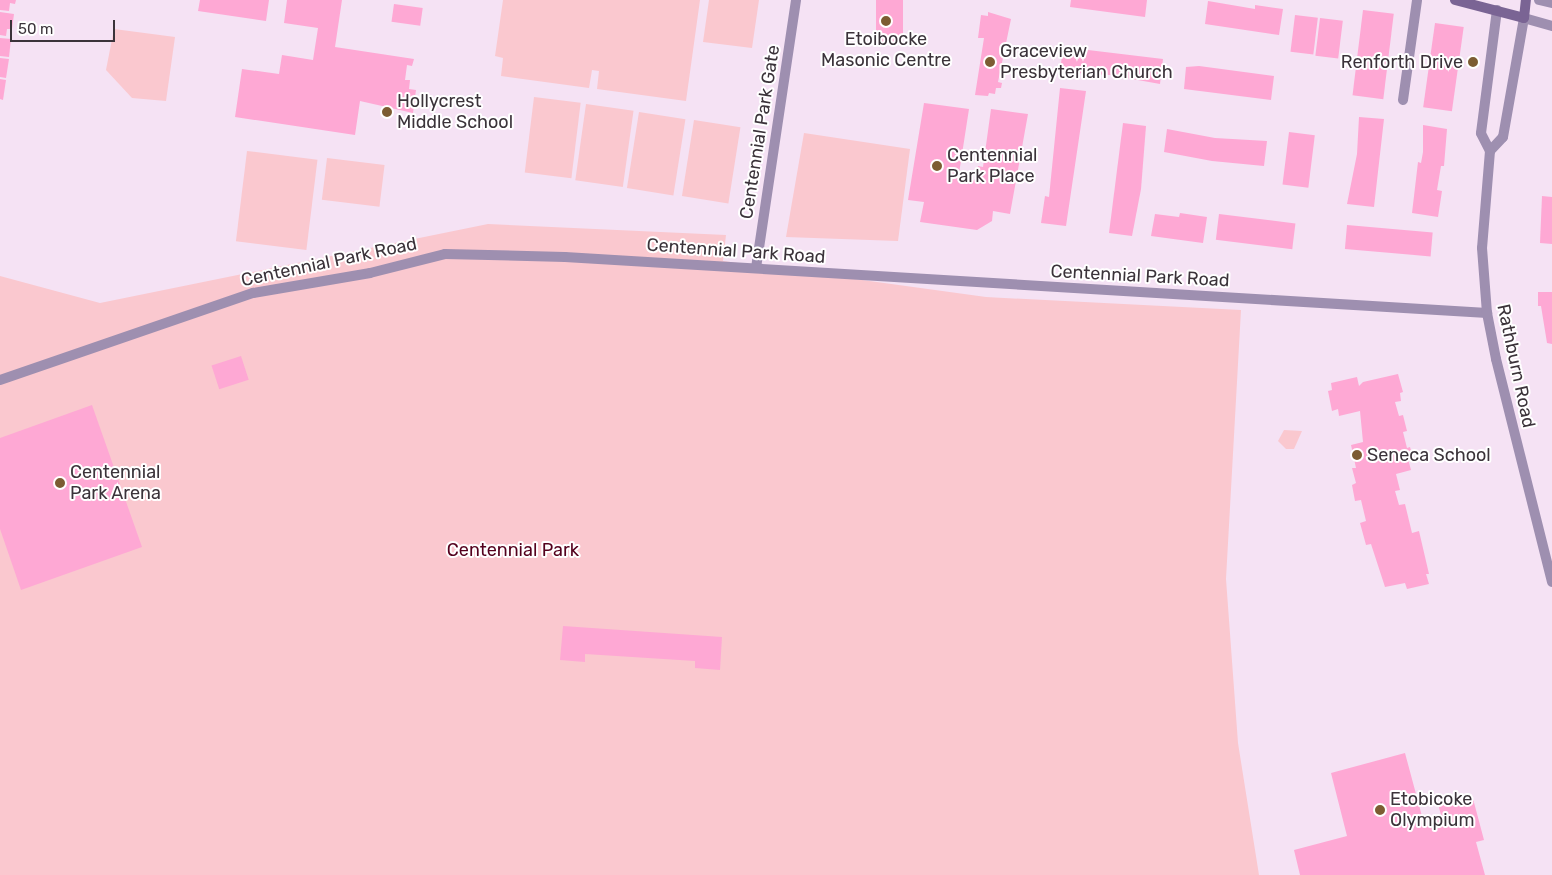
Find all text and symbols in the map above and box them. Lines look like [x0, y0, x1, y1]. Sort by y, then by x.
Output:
scale bar [12, 10, 118, 42]
marker: Etoibocke Masonic Centre [880, 15, 892, 27]
text: 50 m [18, 20, 53, 38]
place label: Etoibocke Masonic Centre [821, 29, 951, 72]
place label: Graceview Presbyterian Church [1000, 41, 1173, 84]
street label: Centennial Park Gate [736, 43, 784, 221]
place label: Renforth Drive [1341, 51, 1463, 73]
marker: Graceview Presbyterian Church [984, 56, 996, 68]
marker: Renforth Drive [1467, 56, 1479, 68]
place label: Hollycrest Middle School [397, 91, 513, 134]
marker: Hollycrest Middle School [381, 106, 393, 118]
place label: Centennial Park Place [947, 145, 1037, 188]
marker: Centennial Park Place [931, 160, 943, 172]
street label: Centennial Park Road [239, 233, 419, 291]
street label: Centennial Park Road [646, 234, 826, 268]
street label: Centennial Park Road [1050, 261, 1230, 291]
street label: Rathburn Road [1492, 302, 1540, 430]
place label: Seneca School [1367, 444, 1491, 466]
marker: Seneca School [1351, 449, 1363, 461]
place label: Centennial Park Arena [70, 462, 162, 504]
marker: Centennial Park Arena [54, 477, 66, 489]
park label: Centennial Park [447, 539, 579, 561]
place label: Etobicoke Olympium [1390, 789, 1474, 832]
marker: Etobicoke Olympium [1374, 804, 1386, 816]

